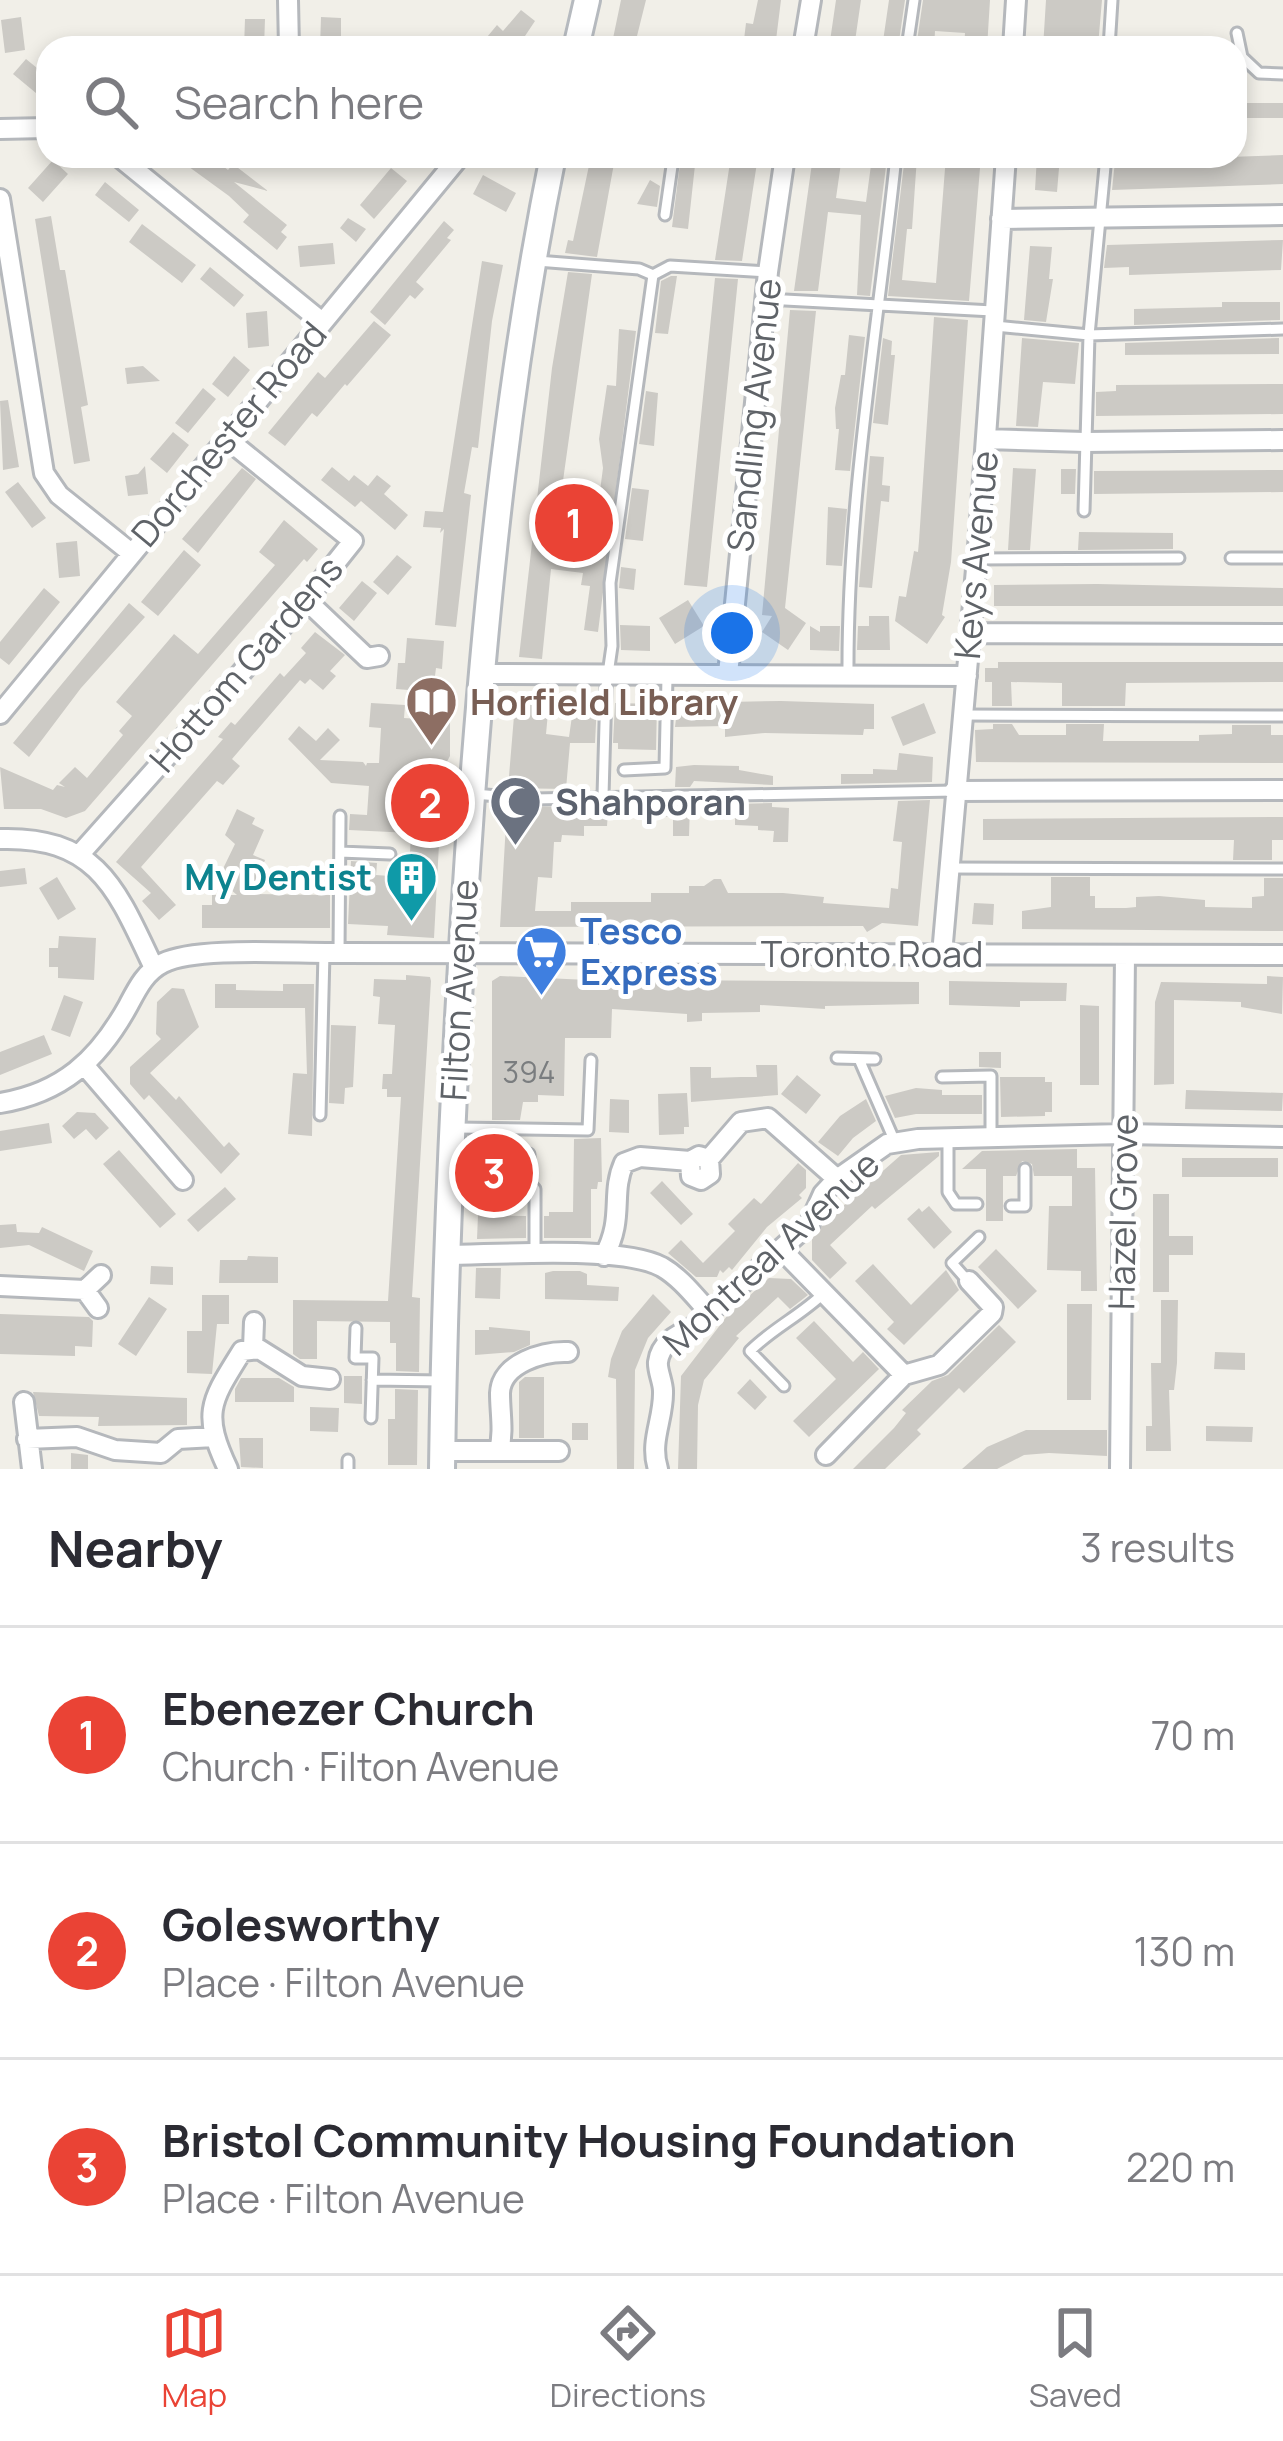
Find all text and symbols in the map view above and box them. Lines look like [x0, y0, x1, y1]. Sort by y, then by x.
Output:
search box [36, 36, 1247, 168]
icon: search [78, 69, 144, 135]
text: Search here [174, 71, 424, 133]
street label: Sandling Avenue [715, 276, 792, 554]
street label: Dorchester Road [120, 311, 337, 557]
street label: Keys Avenue [942, 449, 1009, 661]
pin: 1 [535, 478, 613, 568]
street label: Hottom Gardens [138, 545, 353, 782]
your location [702, 603, 762, 663]
library icon: Horfield Library [403, 674, 459, 748]
place label: Horfield Library [470, 677, 738, 726]
pin: 2 [391, 758, 469, 848]
mosque icon: Shahporan [488, 774, 544, 848]
place label: Shahporan [555, 777, 746, 826]
building icon: My Dentist [383, 849, 439, 923]
place label: My Dentist [184, 852, 372, 901]
street label: Filton Avenue [428, 878, 489, 1102]
place label: Tesco Express [580, 906, 718, 996]
supermarket icon: Tesco Express [513, 924, 569, 998]
street label: Toronto Road [761, 929, 983, 978]
house number: 394 [503, 1051, 555, 1092]
street label: Hazel Grove [1096, 1114, 1149, 1310]
pin: 3 [455, 1128, 533, 1218]
street label: Montreal Avenue [652, 1139, 890, 1366]
text: Nearby [48, 1513, 223, 1582]
text: 3 results [1080, 1520, 1235, 1574]
text: Ebenezer Church [162, 1677, 535, 1739]
text: 1 [78, 1708, 96, 1762]
text: 70 m [1151, 1708, 1235, 1762]
text: Church · Filton Avenue [162, 1739, 559, 1793]
text: Golesworthy [162, 1893, 440, 1955]
text: 2 [75, 1924, 99, 1978]
text: 130 m [1134, 1924, 1235, 1978]
text: Place · Filton Avenue [162, 1955, 525, 2009]
text: Bristol Community Housing Foundation [162, 2109, 1016, 2171]
text: 3 [76, 2140, 98, 2194]
text: 220 m [1126, 2140, 1235, 2194]
text: Place · Filton Avenue [162, 2171, 525, 2225]
tab: Map [161, 2300, 227, 2417]
tab: Directions [550, 2300, 706, 2417]
tab: Saved [1029, 2300, 1122, 2417]

